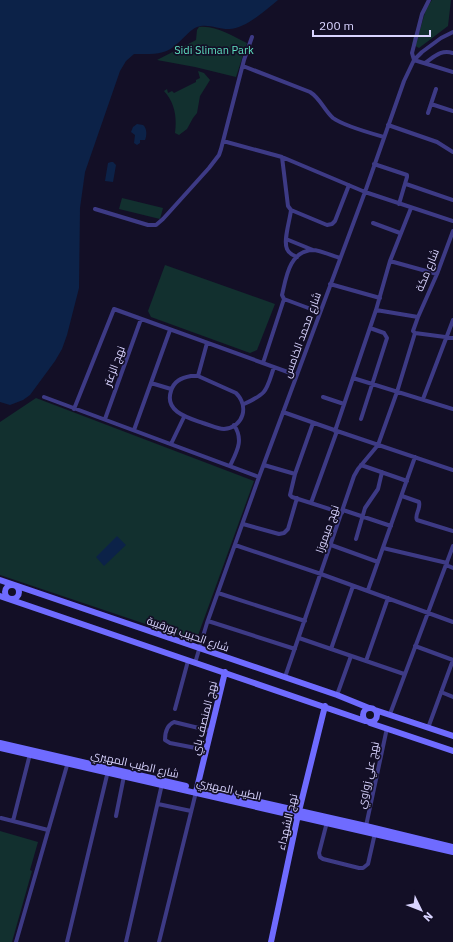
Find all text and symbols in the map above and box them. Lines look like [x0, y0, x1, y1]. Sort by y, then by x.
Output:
scale bar [313, 12, 430, 38]
text: 200 m [319, 18, 354, 33]
park label: Sidi Sliman Park [174, 43, 254, 57]
street label: شارع مكة [412, 247, 443, 294]
street label: شارع محمد الخامس [280, 290, 325, 380]
street label: نهج الزعتر [100, 344, 129, 389]
street label: نهج ميموزا [312, 503, 343, 555]
street label: شارع الحبيب بورقيبة [145, 613, 231, 656]
street label: نهج المنصف باي [188, 679, 222, 757]
street label: نهج علي زواوي [354, 740, 384, 810]
street label: شارع الطيب المهيري [89, 747, 180, 783]
street label: الطيب المهيري [195, 775, 263, 805]
street label: نهج الشهداء [274, 792, 301, 852]
north arrow [401, 890, 441, 930]
text: N [420, 909, 436, 925]

